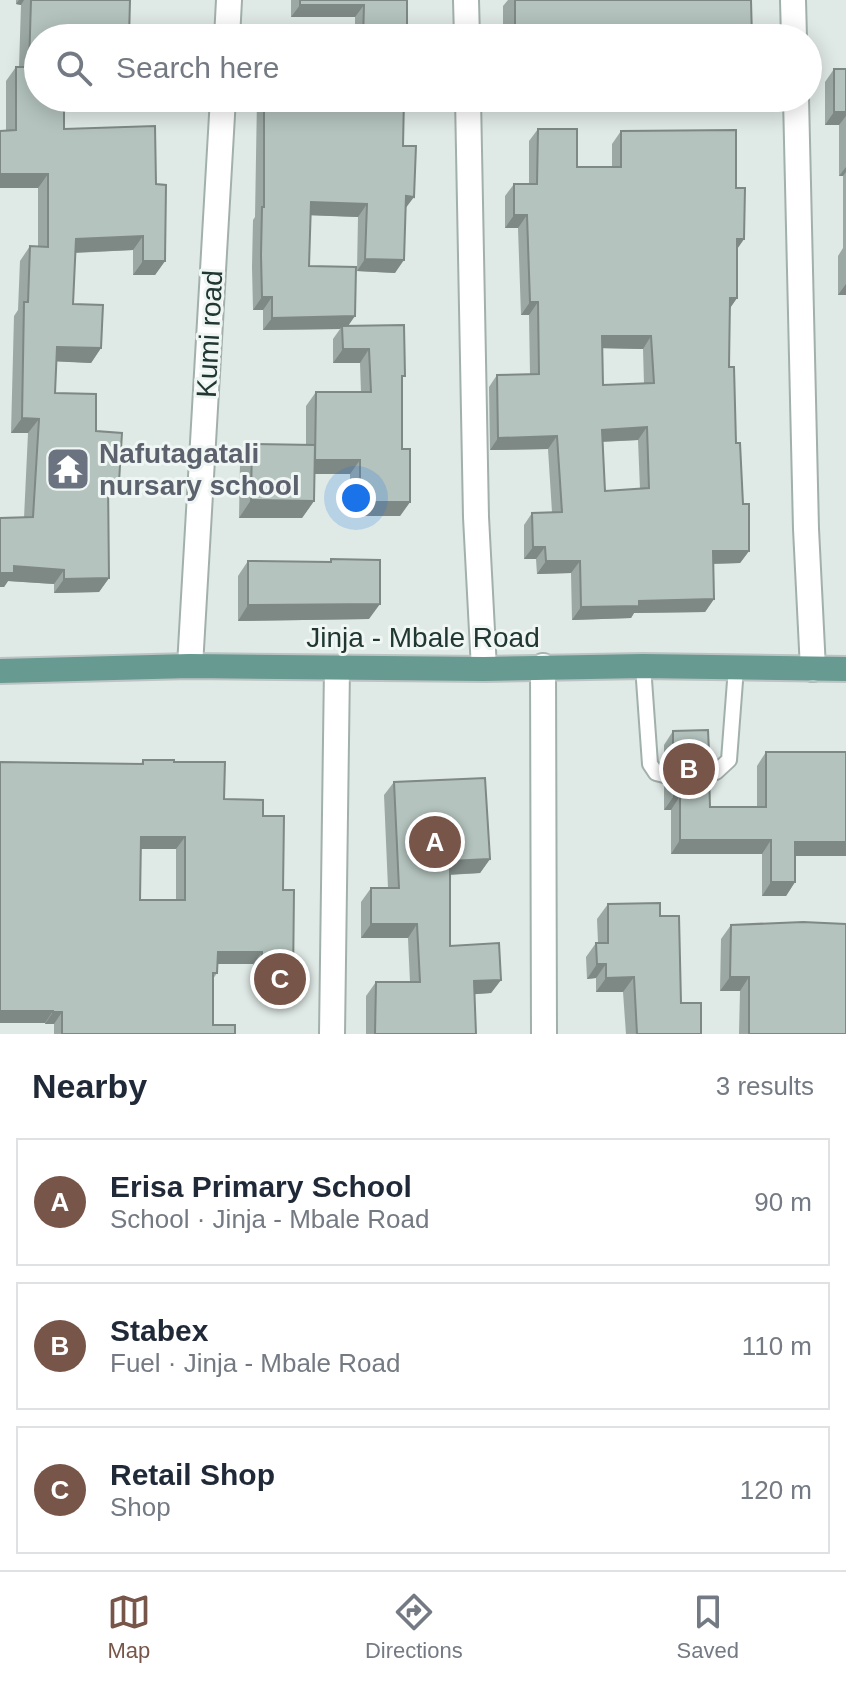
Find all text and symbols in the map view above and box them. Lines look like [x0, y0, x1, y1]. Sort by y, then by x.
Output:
search box [24, 24, 822, 112]
icon: search [52, 46, 96, 90]
text: Search here [116, 51, 279, 84]
street label: Kumi road [191, 269, 228, 399]
place label: Nafutagatali nursary school [99, 438, 300, 501]
temple icon: Nafutagatali nursary school [44, 445, 92, 493]
your location [336, 478, 376, 518]
street label: Jinja - Mbale Road [306, 622, 540, 653]
pin: B [663, 739, 715, 799]
pin: A [409, 812, 461, 872]
pin: C [254, 949, 306, 1009]
text: Nearby [32, 1067, 147, 1105]
text: 3 results [716, 1071, 814, 1101]
text: Erisa Primary School [110, 1170, 412, 1203]
text: A [51, 1187, 69, 1217]
text: 90 m [754, 1187, 812, 1217]
text: School · Jinja - Mbale Road [110, 1204, 429, 1234]
text: Stabex [110, 1314, 208, 1347]
text: B [51, 1331, 69, 1361]
text: 110 m [742, 1331, 812, 1361]
text: Fuel · Jinja - Mbale Road [110, 1348, 400, 1378]
text: Retail Shop [110, 1458, 275, 1491]
text: C [51, 1475, 69, 1505]
text: 120 m [740, 1475, 812, 1505]
text: Shop [110, 1492, 171, 1522]
tab: Map [107, 1590, 151, 1664]
tab: Directions [365, 1590, 463, 1664]
tab: Saved [677, 1590, 739, 1664]

